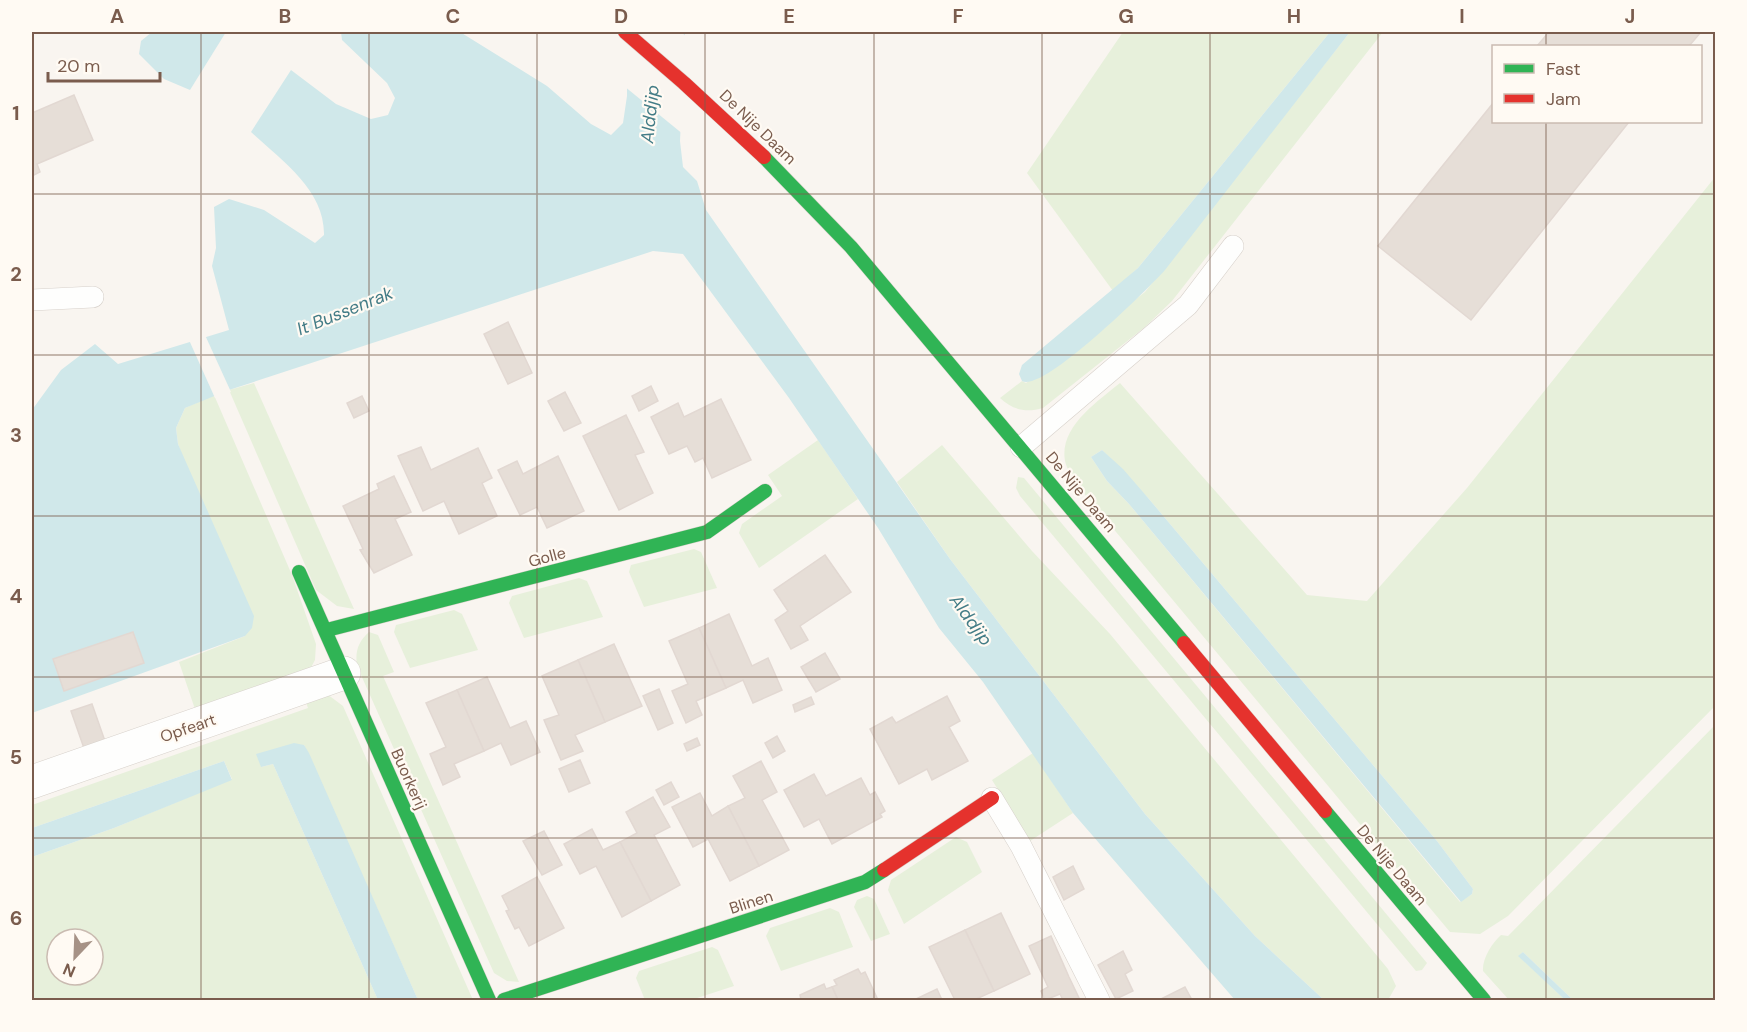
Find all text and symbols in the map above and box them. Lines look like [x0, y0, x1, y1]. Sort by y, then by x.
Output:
text: A [110, 3, 124, 29]
text: B [279, 3, 291, 29]
text: C [446, 3, 460, 29]
text: D [614, 3, 628, 29]
text: E [783, 3, 795, 29]
text: F [952, 3, 964, 29]
text: G [1118, 3, 1134, 29]
text: H [1287, 3, 1301, 29]
text: I [1459, 3, 1465, 29]
text: J [1625, 3, 1635, 29]
scale bar [48, 45, 160, 83]
legend [1492, 45, 1702, 123]
text: 20 m [57, 54, 100, 78]
text: Fast [1546, 57, 1581, 81]
water label: Alddjip [635, 84, 665, 145]
street label: De Nije Daam [715, 85, 801, 169]
text: Jam [1546, 87, 1581, 111]
text: 1 [12, 100, 20, 126]
text: 2 [10, 261, 22, 287]
water label: It Bussenrak [293, 281, 397, 341]
text: 3 [10, 422, 22, 448]
street label: De Nije Daam [1041, 447, 1121, 537]
street label: Golle [526, 542, 568, 572]
text: 4 [10, 583, 23, 609]
water label: Alddjip [944, 588, 998, 651]
street label: Opfeart [157, 709, 219, 747]
text: 5 [10, 744, 22, 770]
street label: Buorkerij [386, 745, 432, 813]
street label: De Nije Daam [1352, 820, 1432, 910]
street label: Blinen [727, 885, 775, 919]
text: 6 [10, 905, 22, 931]
north arrow [45, 927, 105, 987]
text: N [60, 958, 79, 982]

